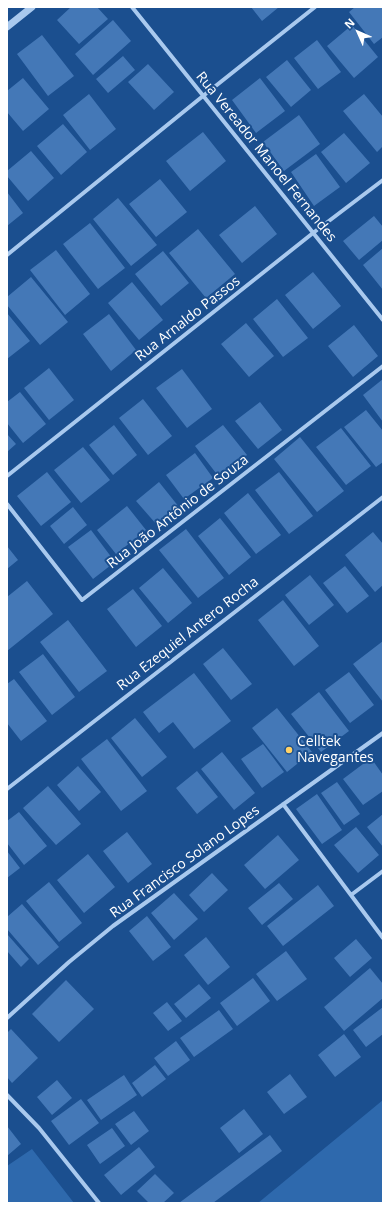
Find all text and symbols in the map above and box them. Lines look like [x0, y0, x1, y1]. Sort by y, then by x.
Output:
north arrow [338, 12, 378, 52]
text: N [341, 15, 358, 32]
street label: Rua Vereador Manoel Fernandes [192, 69, 340, 245]
street label: Rua Arnaldo Passos [132, 273, 244, 365]
street label: Rua João Antônio de Souza [104, 452, 252, 572]
street label: Rua Ezequiel Antero Rocha [114, 574, 262, 694]
place label: Celltek Navegantes [297, 734, 374, 766]
marker: Celltek Navegantes [284, 745, 294, 755]
street label: Rua Francisco Solano Lopes [107, 802, 263, 922]

